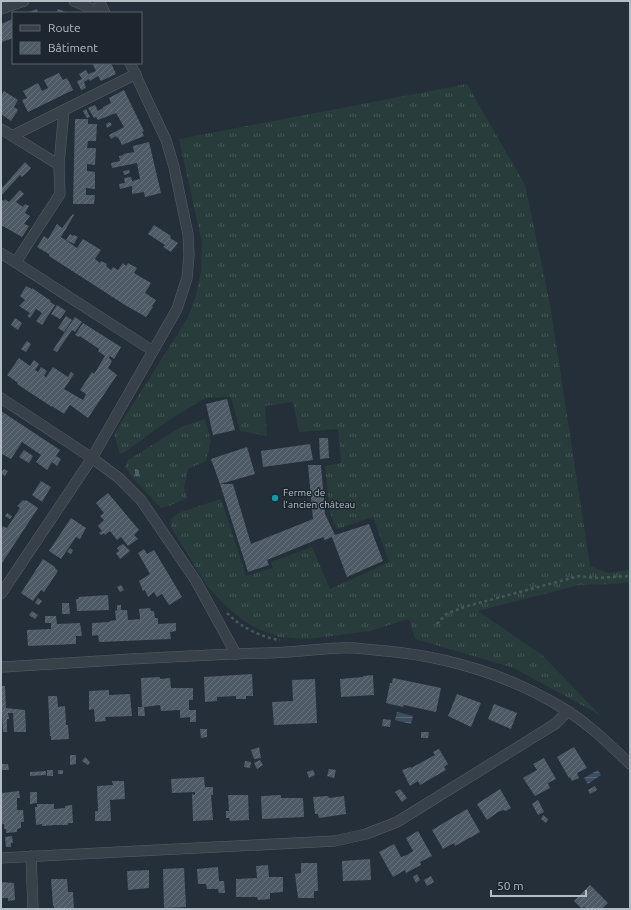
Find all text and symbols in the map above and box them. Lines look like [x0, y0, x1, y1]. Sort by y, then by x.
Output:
legend [12, 12, 142, 64]
text: Route [48, 21, 81, 34]
text: Bâtiment [48, 41, 98, 54]
place label: Ferme de l'ancien château [283, 487, 355, 510]
marker: Ferme de l'ancien château [270, 493, 280, 503]
scale bar [491, 872, 586, 898]
text: 50 m [497, 879, 524, 892]

